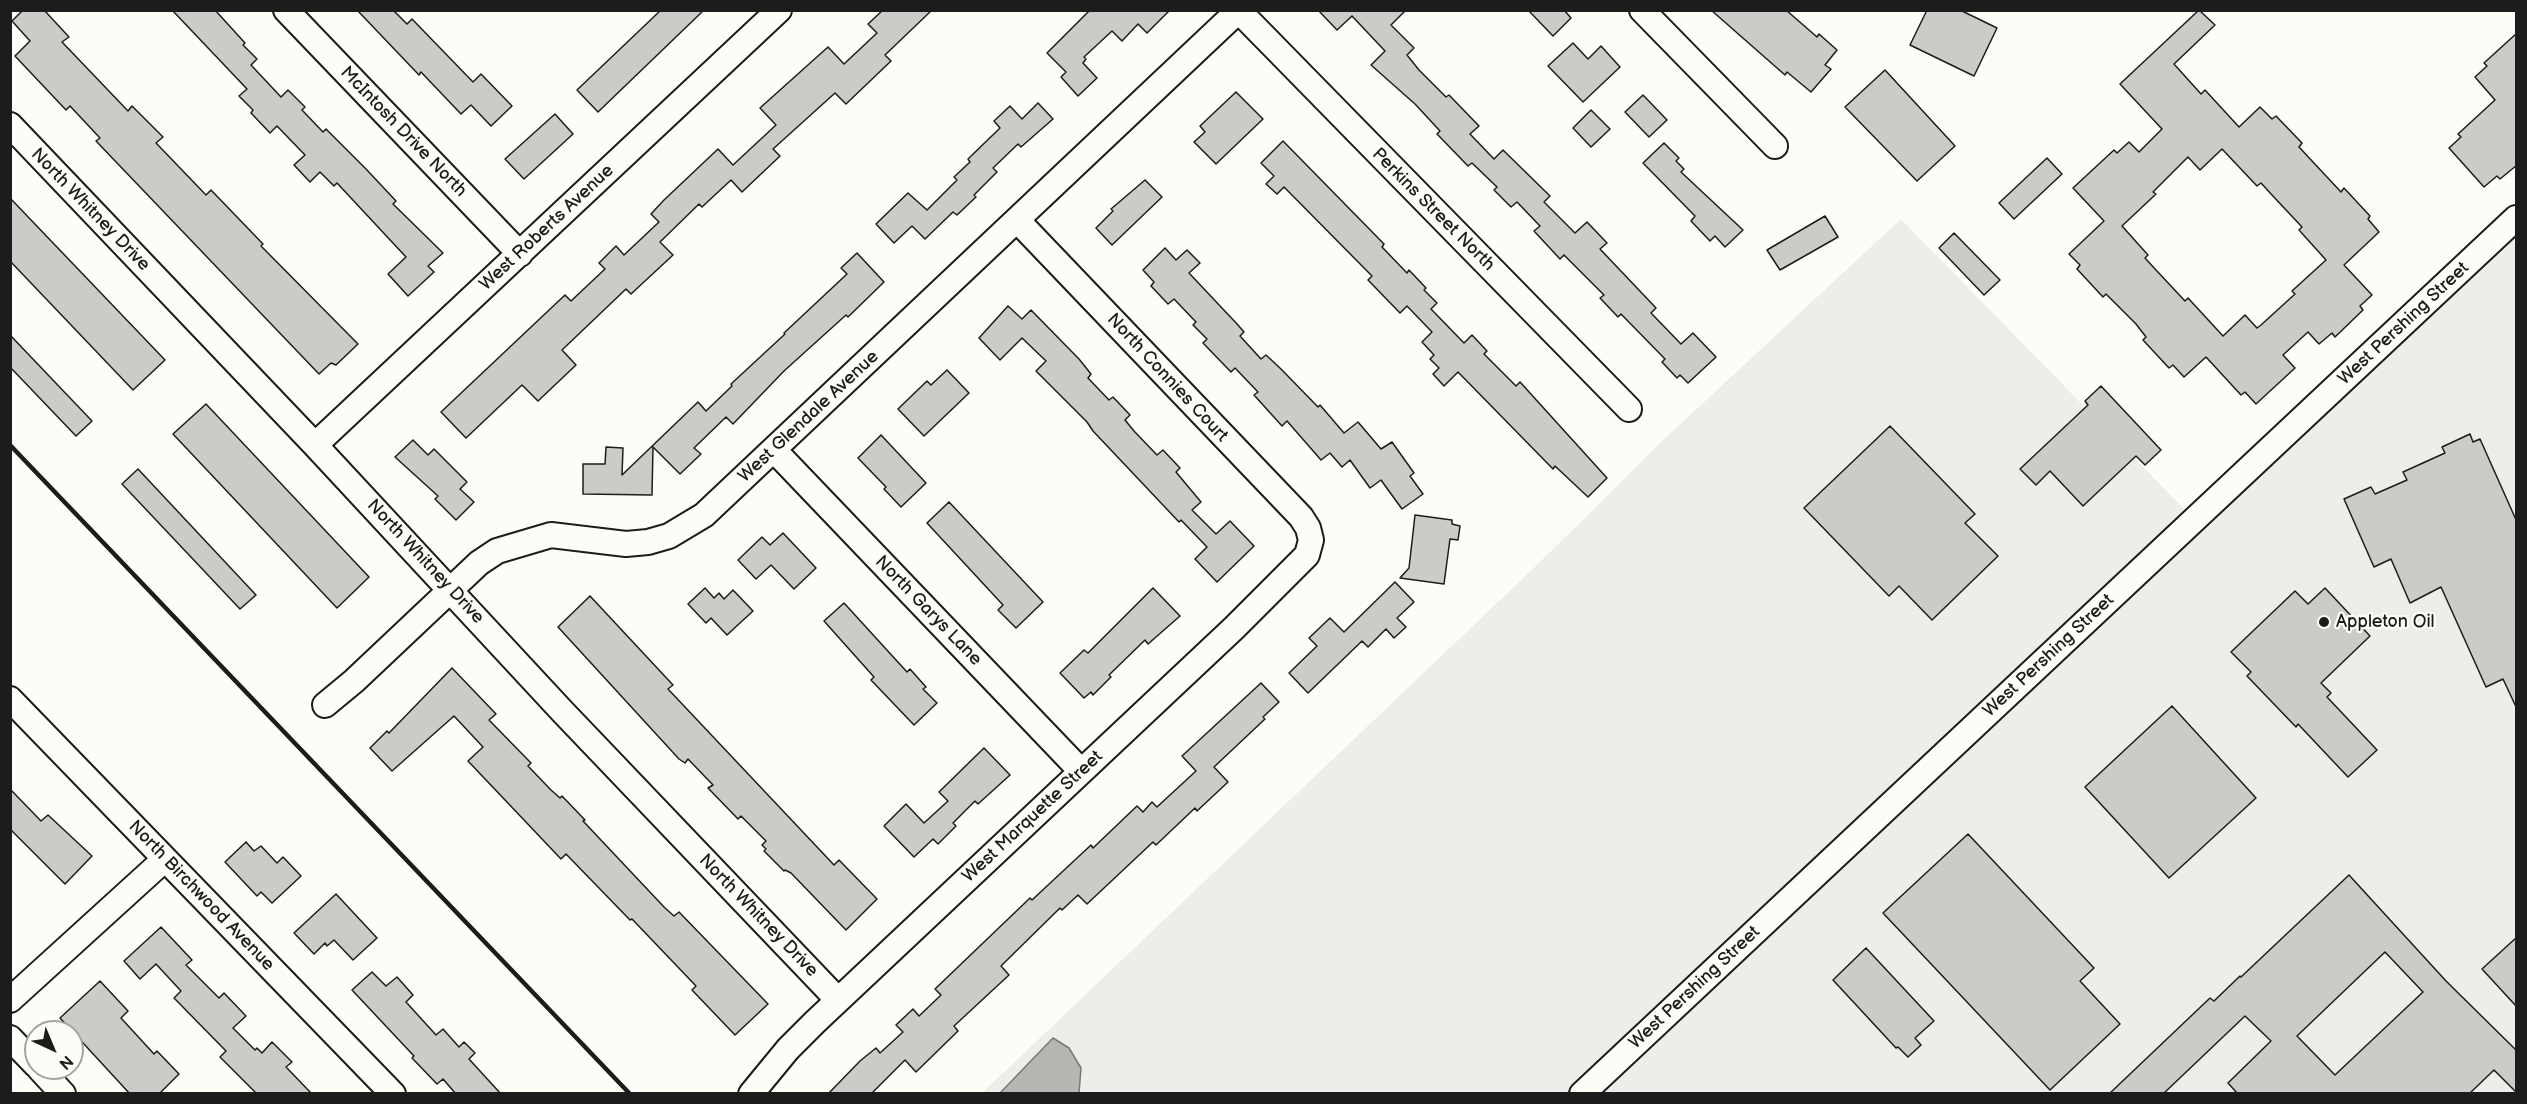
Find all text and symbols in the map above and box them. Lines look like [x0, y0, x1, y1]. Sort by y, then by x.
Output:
street label: McIntosh Drive North [335, 62, 471, 202]
street label: North Whitney Drive [26, 144, 154, 276]
street label: Perkins Street North [1367, 144, 1499, 276]
street label: West Roberts Avenue [475, 160, 619, 296]
street label: West Pershing Street [2334, 258, 2474, 390]
street label: North Connies Court [1102, 309, 1232, 447]
street label: West Glendale Avenue [734, 346, 884, 488]
street label: North Whitney Drive [362, 495, 488, 629]
street label: North Garys Lane [870, 552, 986, 670]
street label: West Pershing Street [1979, 590, 2119, 722]
place label: Appleton Oil [2336, 611, 2435, 633]
marker: Appleton Oil [2317, 615, 2331, 629]
street label: West Marquette Street [958, 746, 1108, 888]
street label: North Birchwood Avenue [123, 816, 279, 976]
street label: North Whitney Drive [694, 850, 822, 982]
street label: West Pershing Street [1625, 922, 1765, 1054]
north arrow [24, 1020, 84, 1080]
text: N [55, 1051, 76, 1073]

